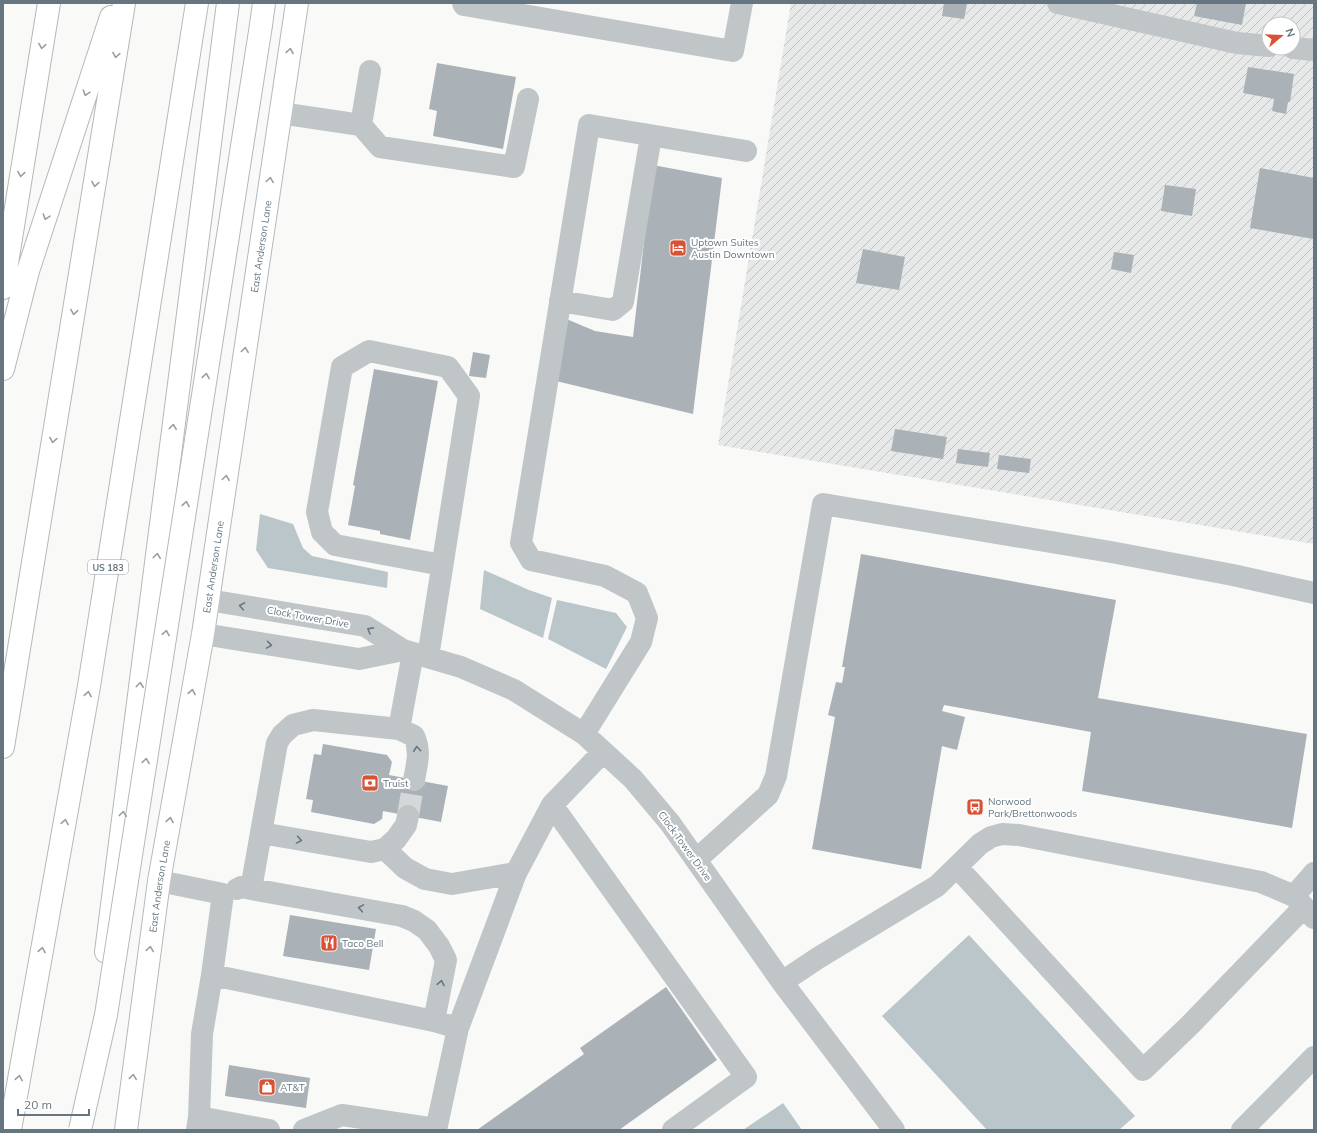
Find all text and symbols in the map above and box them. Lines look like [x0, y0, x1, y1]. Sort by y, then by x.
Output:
north arrow [1261, 16, 1301, 56]
text: N [1282, 27, 1298, 39]
one-way arrow [38, 42, 47, 49]
one-way arrow [285, 48, 294, 54]
one-way arrow [112, 52, 121, 58]
one-way arrow [82, 90, 91, 97]
one-way arrow [18, 171, 26, 177]
one-way arrow [265, 177, 274, 183]
one-way arrow [91, 181, 100, 187]
street label: East Anderson Lane [247, 199, 274, 293]
one-way arrow [42, 213, 51, 220]
place label: Uptown Suites Austin Downtown [691, 236, 775, 261]
hotel icon: Uptown Suites Austin Downtown [668, 238, 688, 258]
one-way arrow [70, 309, 79, 315]
one-way arrow [240, 347, 249, 353]
one-way arrow [201, 373, 210, 379]
one-way arrow [168, 424, 177, 430]
one-way arrow [49, 437, 58, 443]
one-way arrow [221, 475, 230, 481]
one-way arrow [181, 501, 190, 507]
street label: East Anderson Lane [200, 520, 226, 614]
one-way arrow [152, 553, 161, 559]
road number: US 183 [88, 560, 128, 574]
one-way arrow [239, 602, 245, 610]
street label: Clock Tower Drive [266, 603, 350, 631]
one-way arrow [367, 627, 374, 634]
one-way arrow [161, 630, 170, 636]
one-way arrow [266, 640, 272, 648]
one-way arrow [135, 682, 144, 688]
one-way arrow [188, 689, 196, 695]
one-way arrow [83, 691, 91, 697]
one-way arrow [413, 746, 422, 753]
one-way arrow [141, 758, 150, 764]
bank icon: Truist [360, 773, 380, 793]
place label: Truist [383, 777, 409, 790]
place label: Norwood Park/Brettonwoods [988, 795, 1077, 820]
bus stop icon: Norwood Park/Brettonwoods [965, 797, 985, 817]
street label: Clock Tower Drive [655, 809, 715, 883]
one-way arrow [118, 811, 127, 817]
one-way arrow [165, 817, 173, 823]
one-way arrow [60, 819, 68, 825]
one-way arrow [296, 835, 303, 843]
street label: East Anderson Lane [146, 839, 173, 933]
one-way arrow [357, 905, 364, 913]
restaurant icon: Taco Bell [319, 933, 339, 953]
place label: Taco Bell [342, 937, 383, 950]
one-way arrow [145, 946, 154, 952]
one-way arrow [37, 947, 46, 953]
one-way arrow [437, 980, 445, 986]
one-way arrow [128, 1074, 137, 1081]
one-way arrow [14, 1075, 23, 1081]
shop icon: AT&T [257, 1077, 277, 1097]
place label: AT&T [280, 1081, 305, 1094]
scale bar [18, 1091, 89, 1117]
text: 20 m [24, 1097, 52, 1112]

